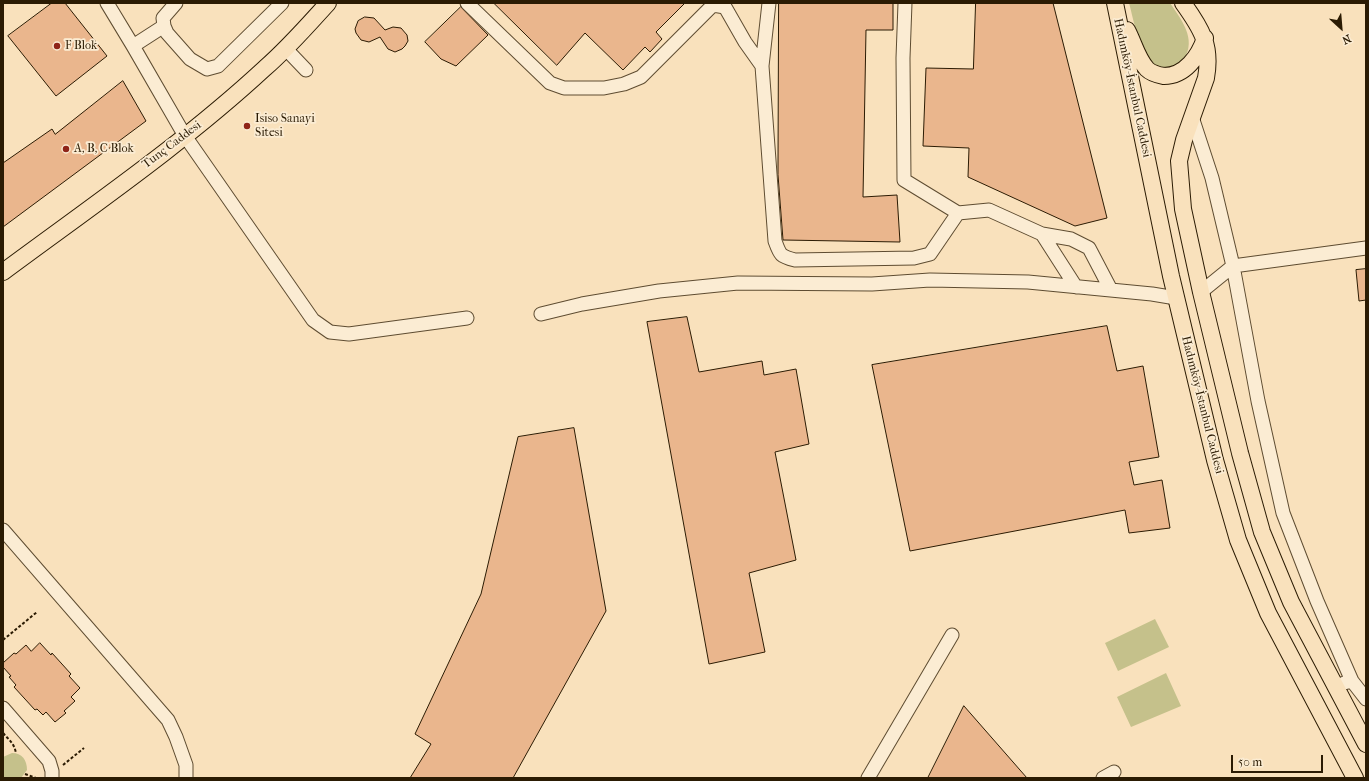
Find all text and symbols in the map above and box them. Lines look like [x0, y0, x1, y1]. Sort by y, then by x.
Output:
north arrow [1321, 8, 1361, 48]
street label: Hadımköy-İstanbul Caddesi [1110, 17, 1154, 159]
text: N [1340, 32, 1353, 47]
place label: F Blok [65, 39, 97, 53]
marker: F Blok [52, 41, 62, 51]
place label: Isiso Sanayi Sitesi [255, 112, 315, 140]
street label: Tunç Caddesi [140, 118, 204, 172]
marker: Isiso Sanayi Sitesi [242, 121, 252, 131]
place label: A, B, C Blok [74, 142, 134, 156]
marker: A, B, C Blok [61, 144, 71, 154]
street label: Hadımköy-İstanbul Caddesi [1178, 335, 1226, 475]
scale bar [1233, 747, 1325, 773]
text: 50 m [1238, 755, 1262, 769]

